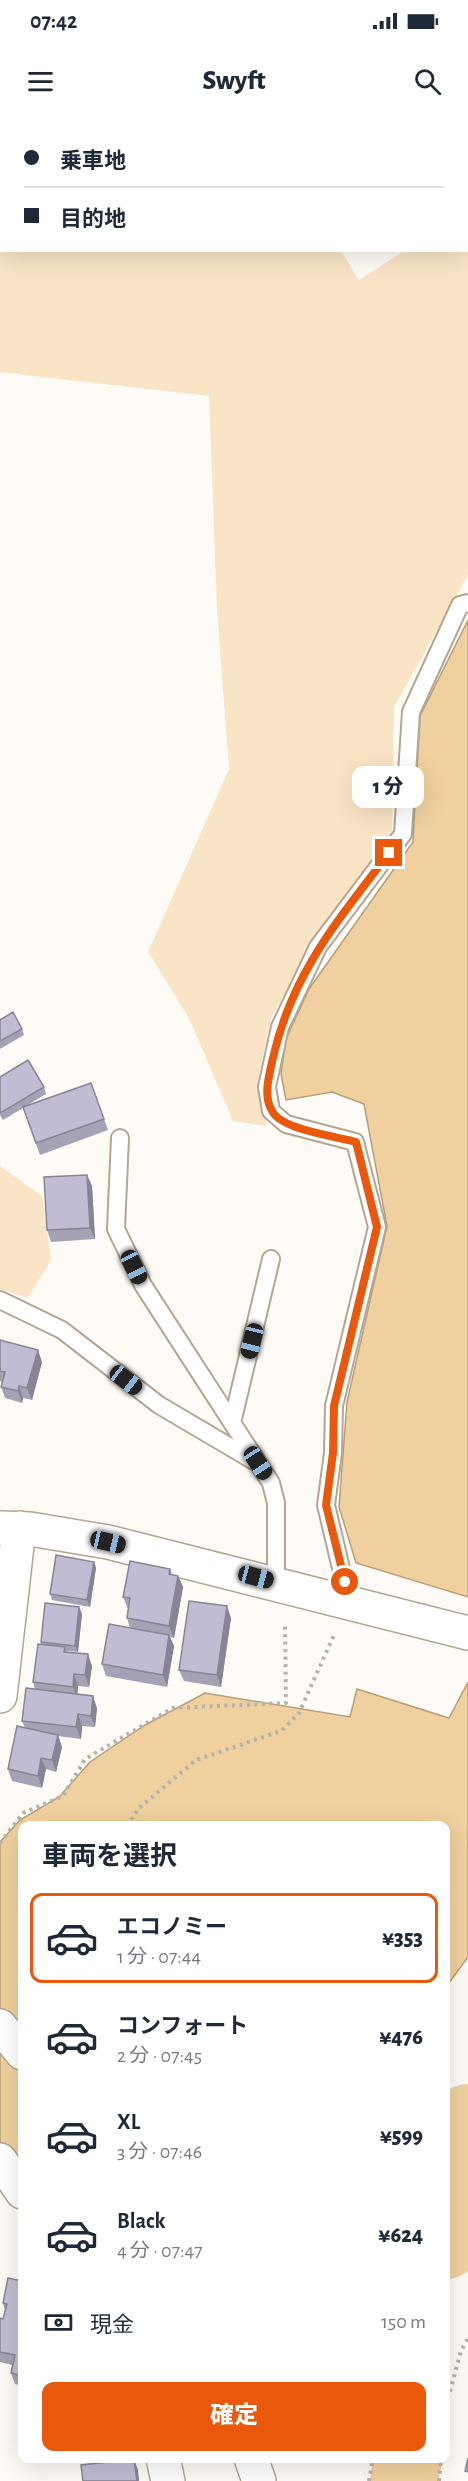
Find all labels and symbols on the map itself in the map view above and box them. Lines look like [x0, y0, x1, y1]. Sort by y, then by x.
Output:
callout: 1 分 [353, 766, 425, 808]
route end [375, 839, 402, 866]
car [118, 1247, 150, 1287]
car [239, 1321, 265, 1361]
car [106, 1362, 146, 1398]
car [241, 1443, 275, 1483]
car [88, 1529, 128, 1555]
car [236, 1564, 276, 1590]
route start [331, 1568, 358, 1595]

